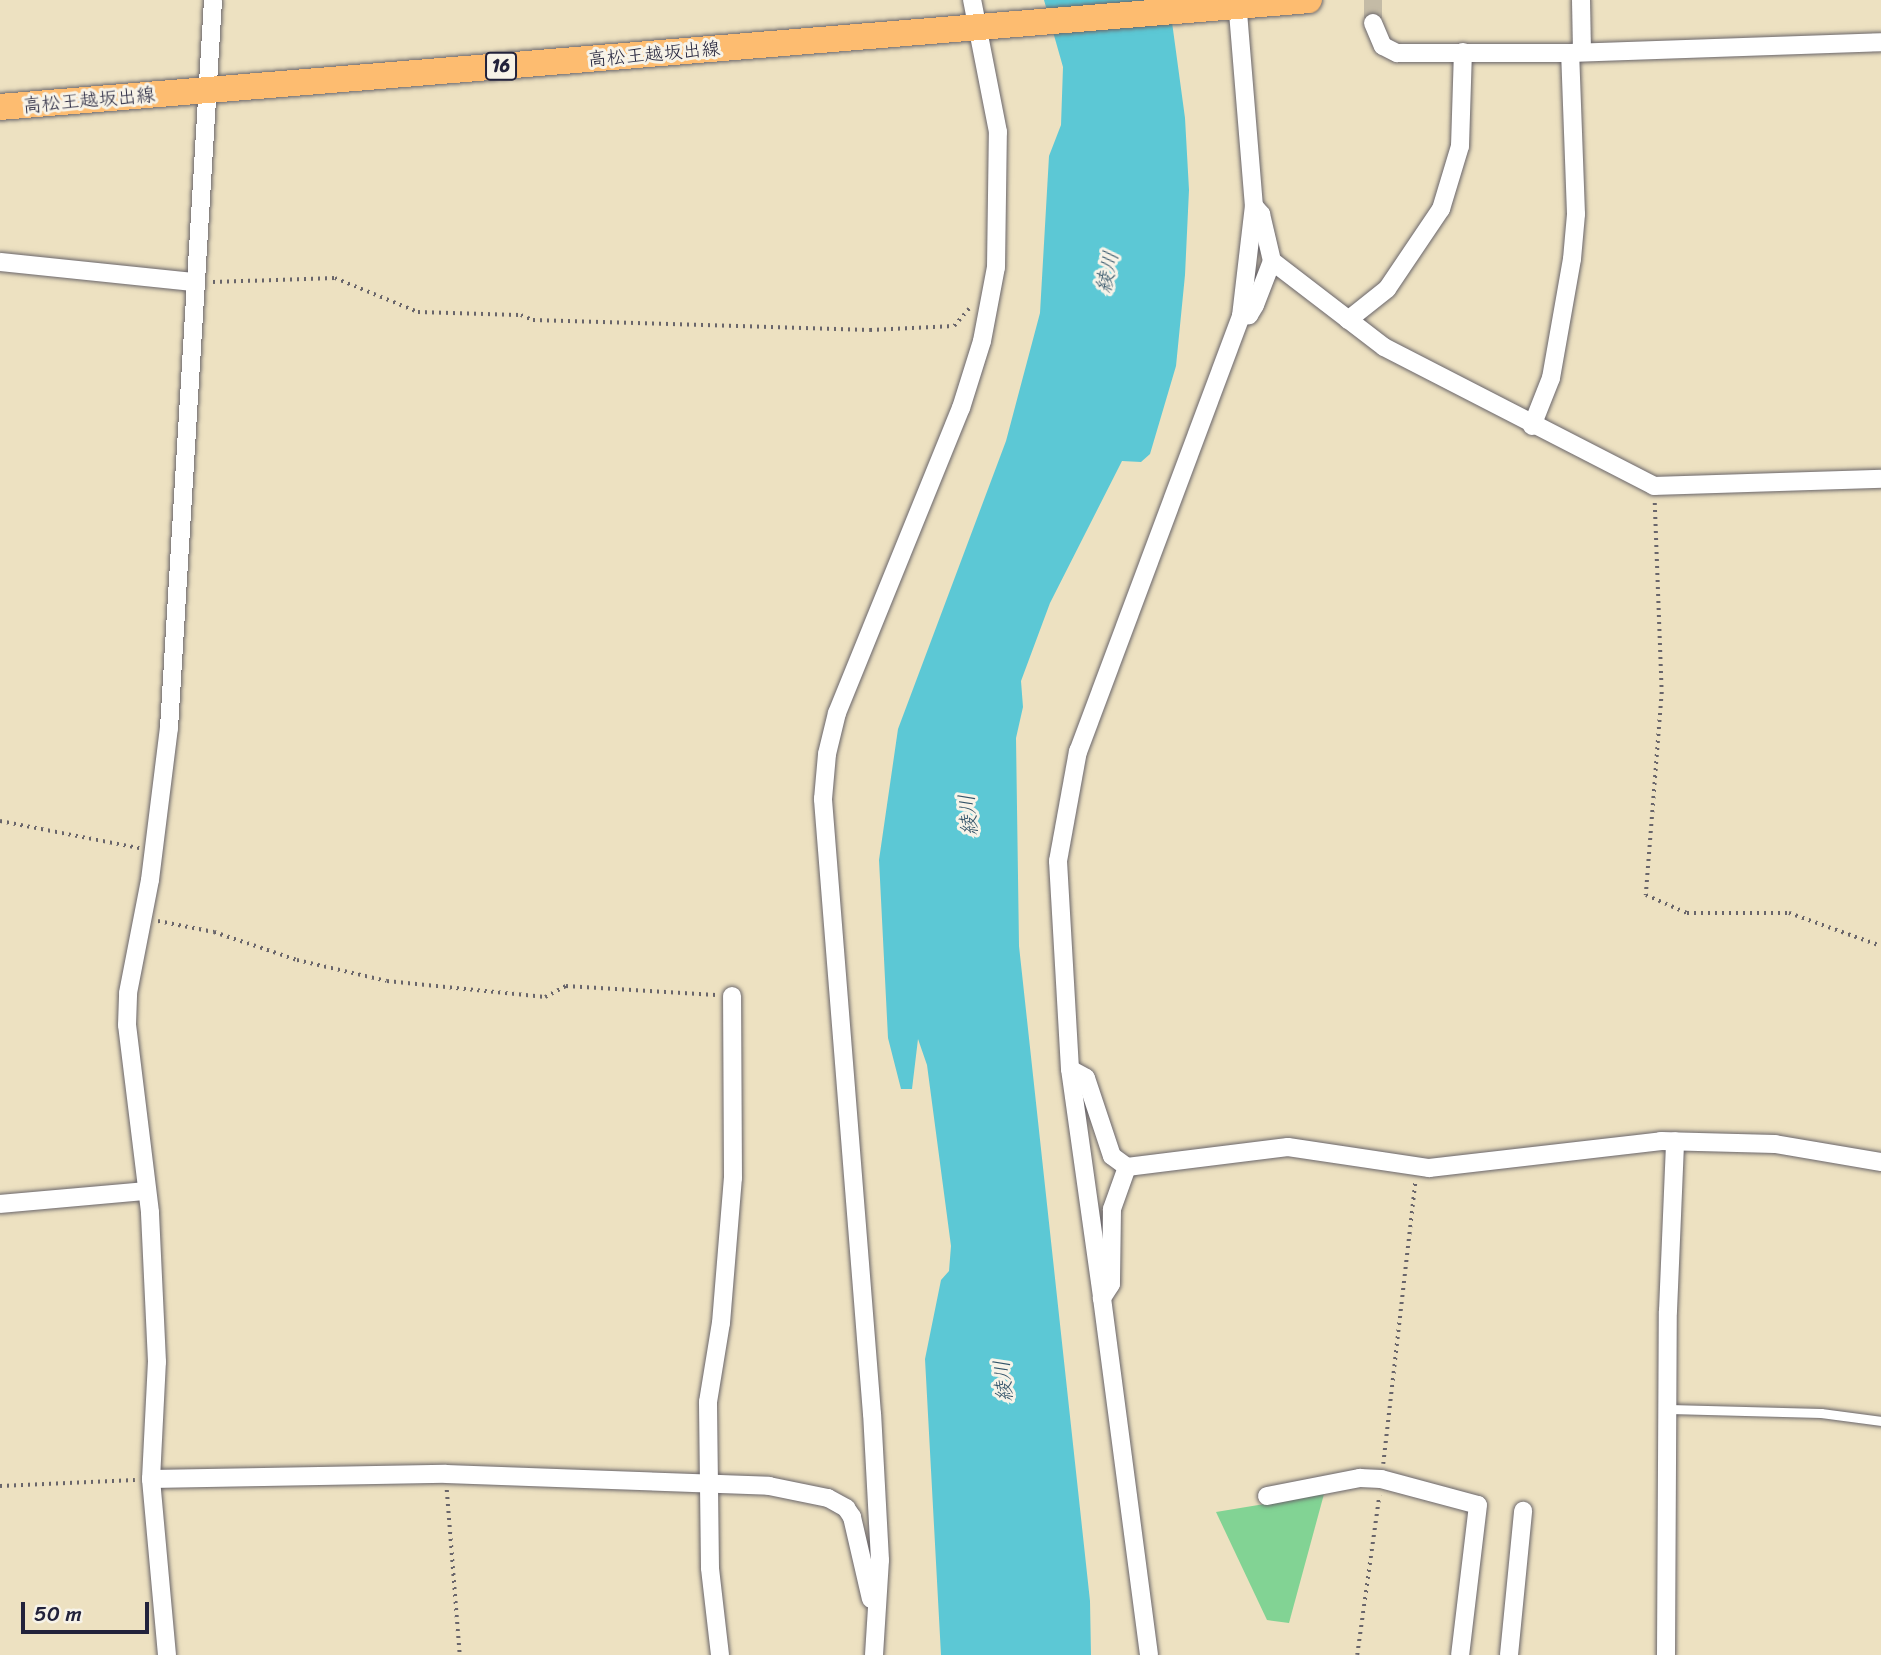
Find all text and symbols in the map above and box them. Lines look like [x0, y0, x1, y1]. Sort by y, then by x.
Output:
street label: 高松王越坂出線 [587, 37, 721, 71]
road number: 16 [484, 52, 518, 80]
street label: 高松王越坂出線 [22, 83, 156, 117]
water label: 綾川 [1090, 249, 1124, 295]
water label: 綾川 [954, 793, 982, 837]
water label: 綾川 [989, 1359, 1017, 1403]
scale bar [24, 1588, 152, 1632]
text: 50 m [34, 1595, 82, 1633]

